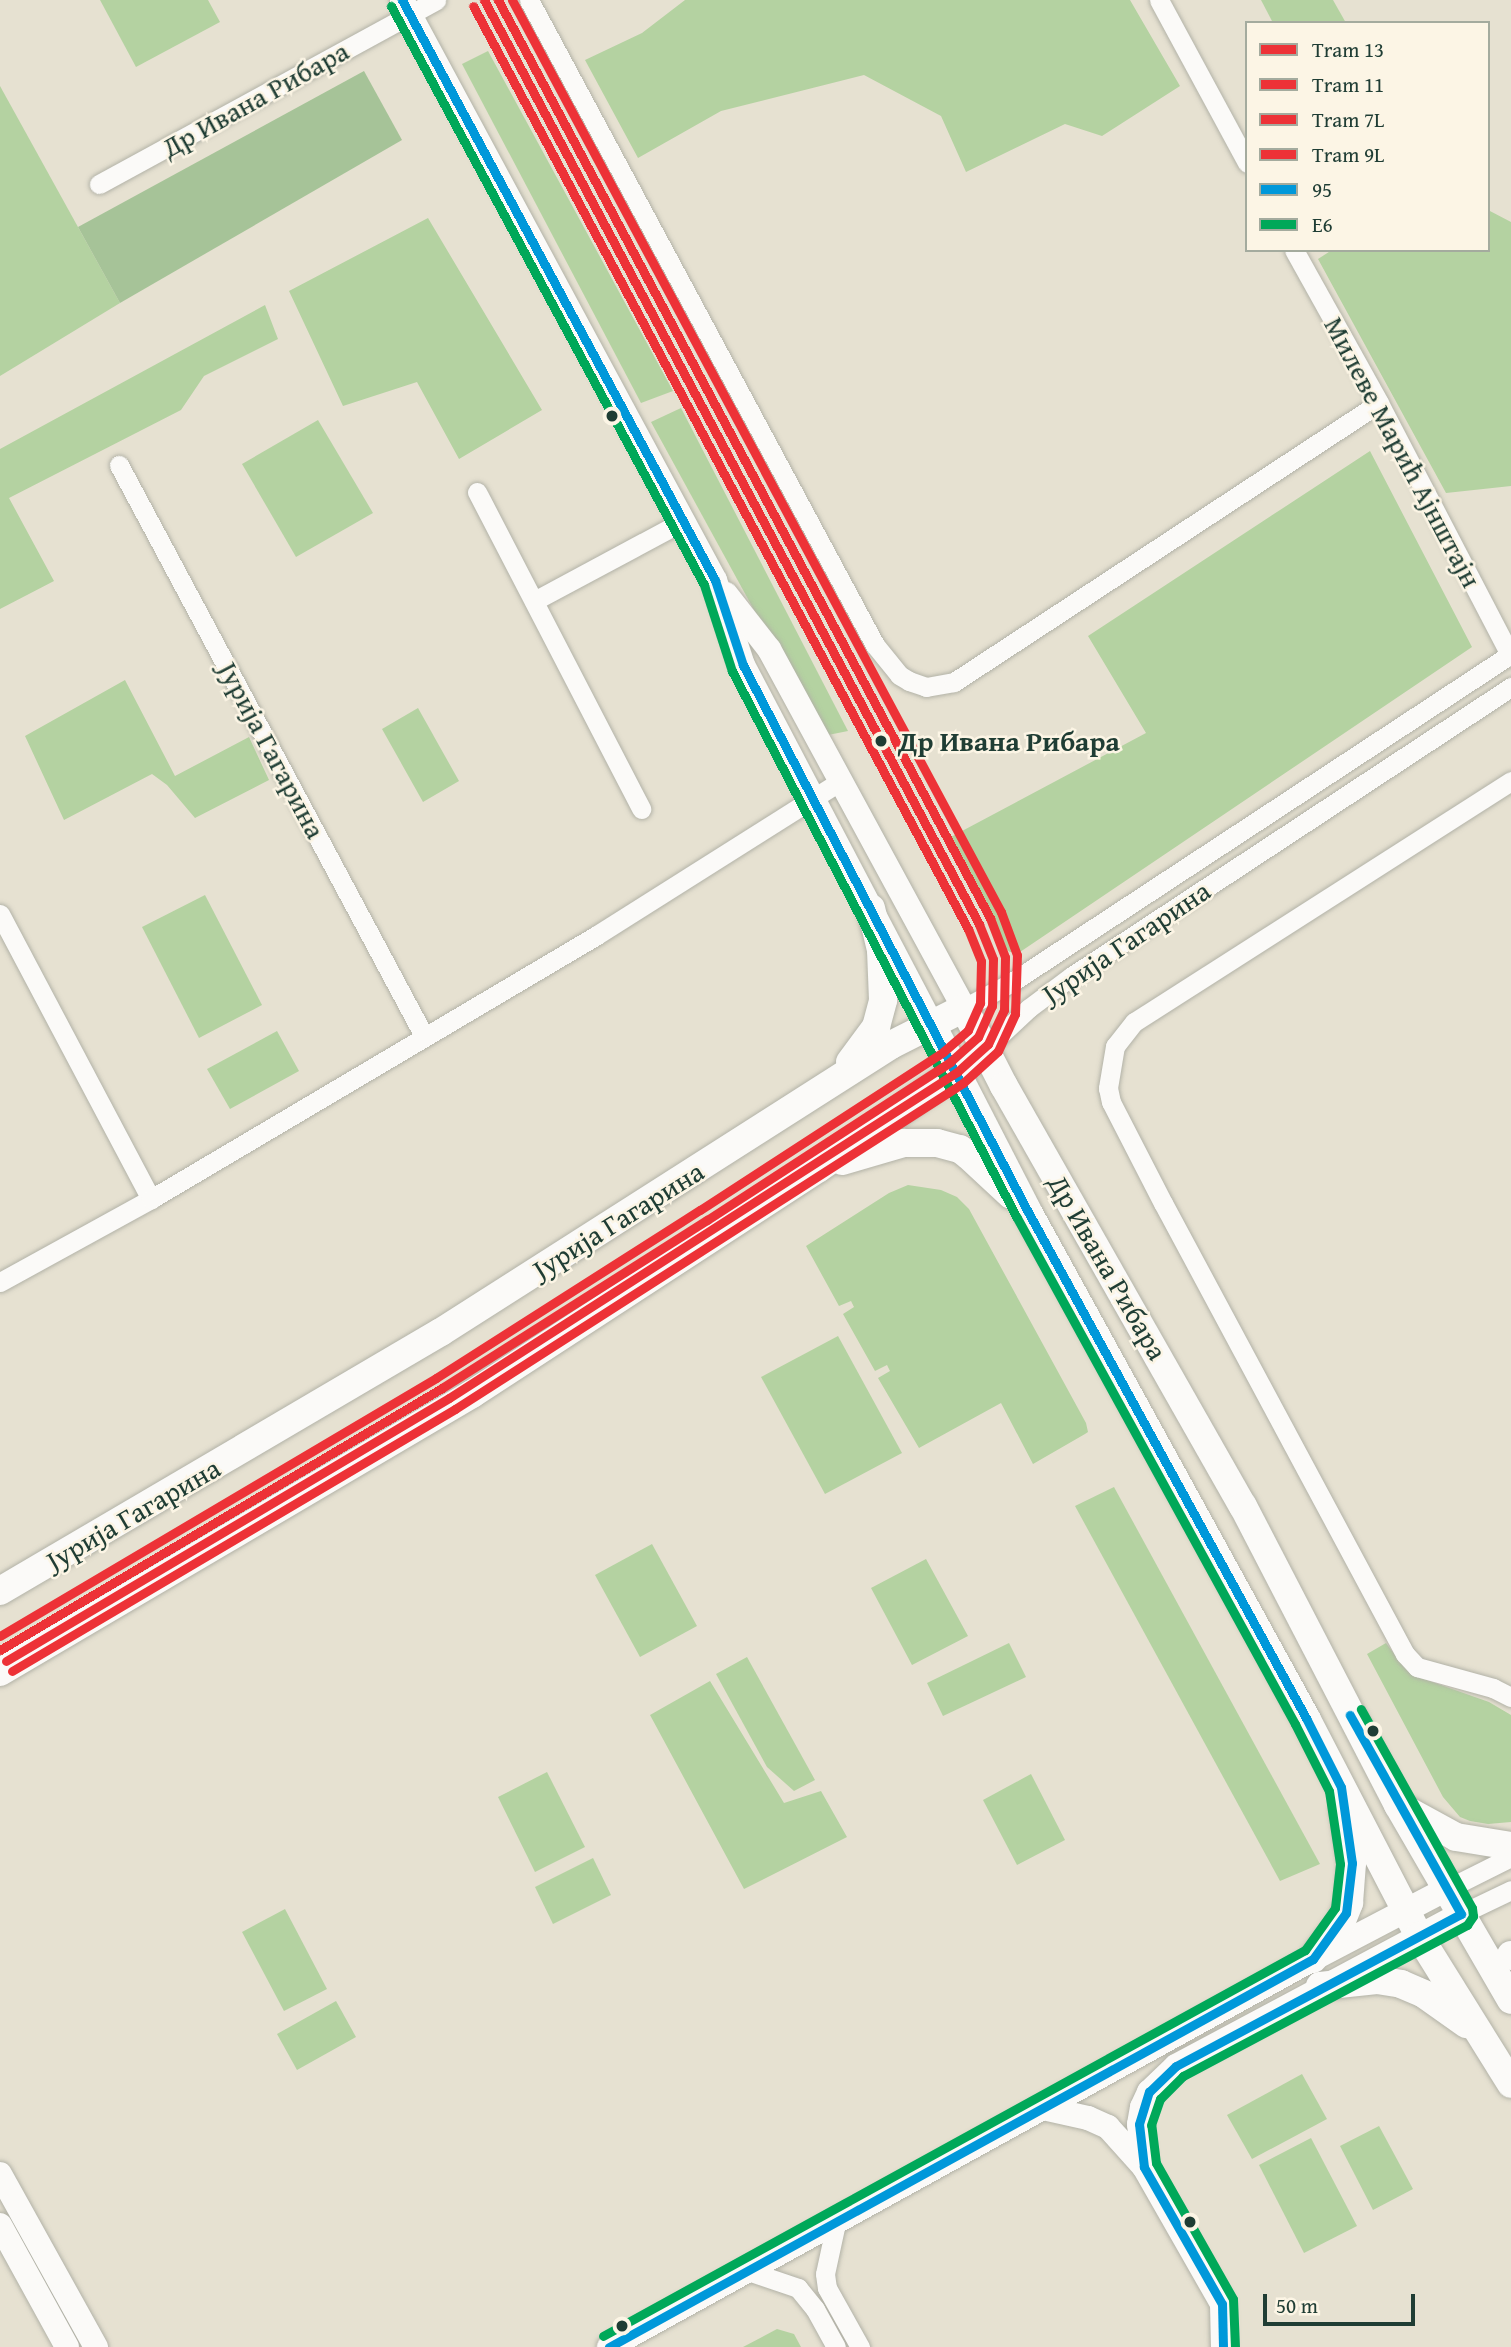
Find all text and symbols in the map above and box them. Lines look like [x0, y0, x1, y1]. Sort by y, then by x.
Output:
legend [1245, 21, 1490, 252]
street label: Др Ивана Рибара [156, 34, 354, 164]
text: Tram 13 [1312, 34, 1384, 65]
text: Tram 11 [1312, 69, 1384, 100]
text: Tram 7L [1312, 104, 1384, 135]
text: Tram 9L [1312, 139, 1384, 170]
text: 95 [1312, 174, 1332, 205]
text: E6 [1312, 209, 1333, 240]
street label: Милеве Марић Ајнштајн [1317, 311, 1489, 593]
unlabelled marker [605, 409, 619, 423]
street label: Јурија Гагарина [211, 656, 333, 844]
place label: Др Ивана Рибара [898, 724, 1120, 758]
marker: Др Ивана Рибара [870, 730, 892, 752]
street label: Јурија Гагарина [1036, 873, 1216, 1011]
street label: Јурија Гагарина [526, 1154, 710, 1286]
street label: Др Ивана Рибара [1041, 1168, 1175, 1366]
street label: Јурија Гагарина [40, 1451, 226, 1577]
unlabelled marker [1366, 1724, 1380, 1738]
unlabelled marker [1183, 2215, 1197, 2229]
scale bar [1266, 2280, 1418, 2324]
text: 50 m [1276, 2290, 1318, 2321]
unlabelled marker [615, 2319, 629, 2333]

